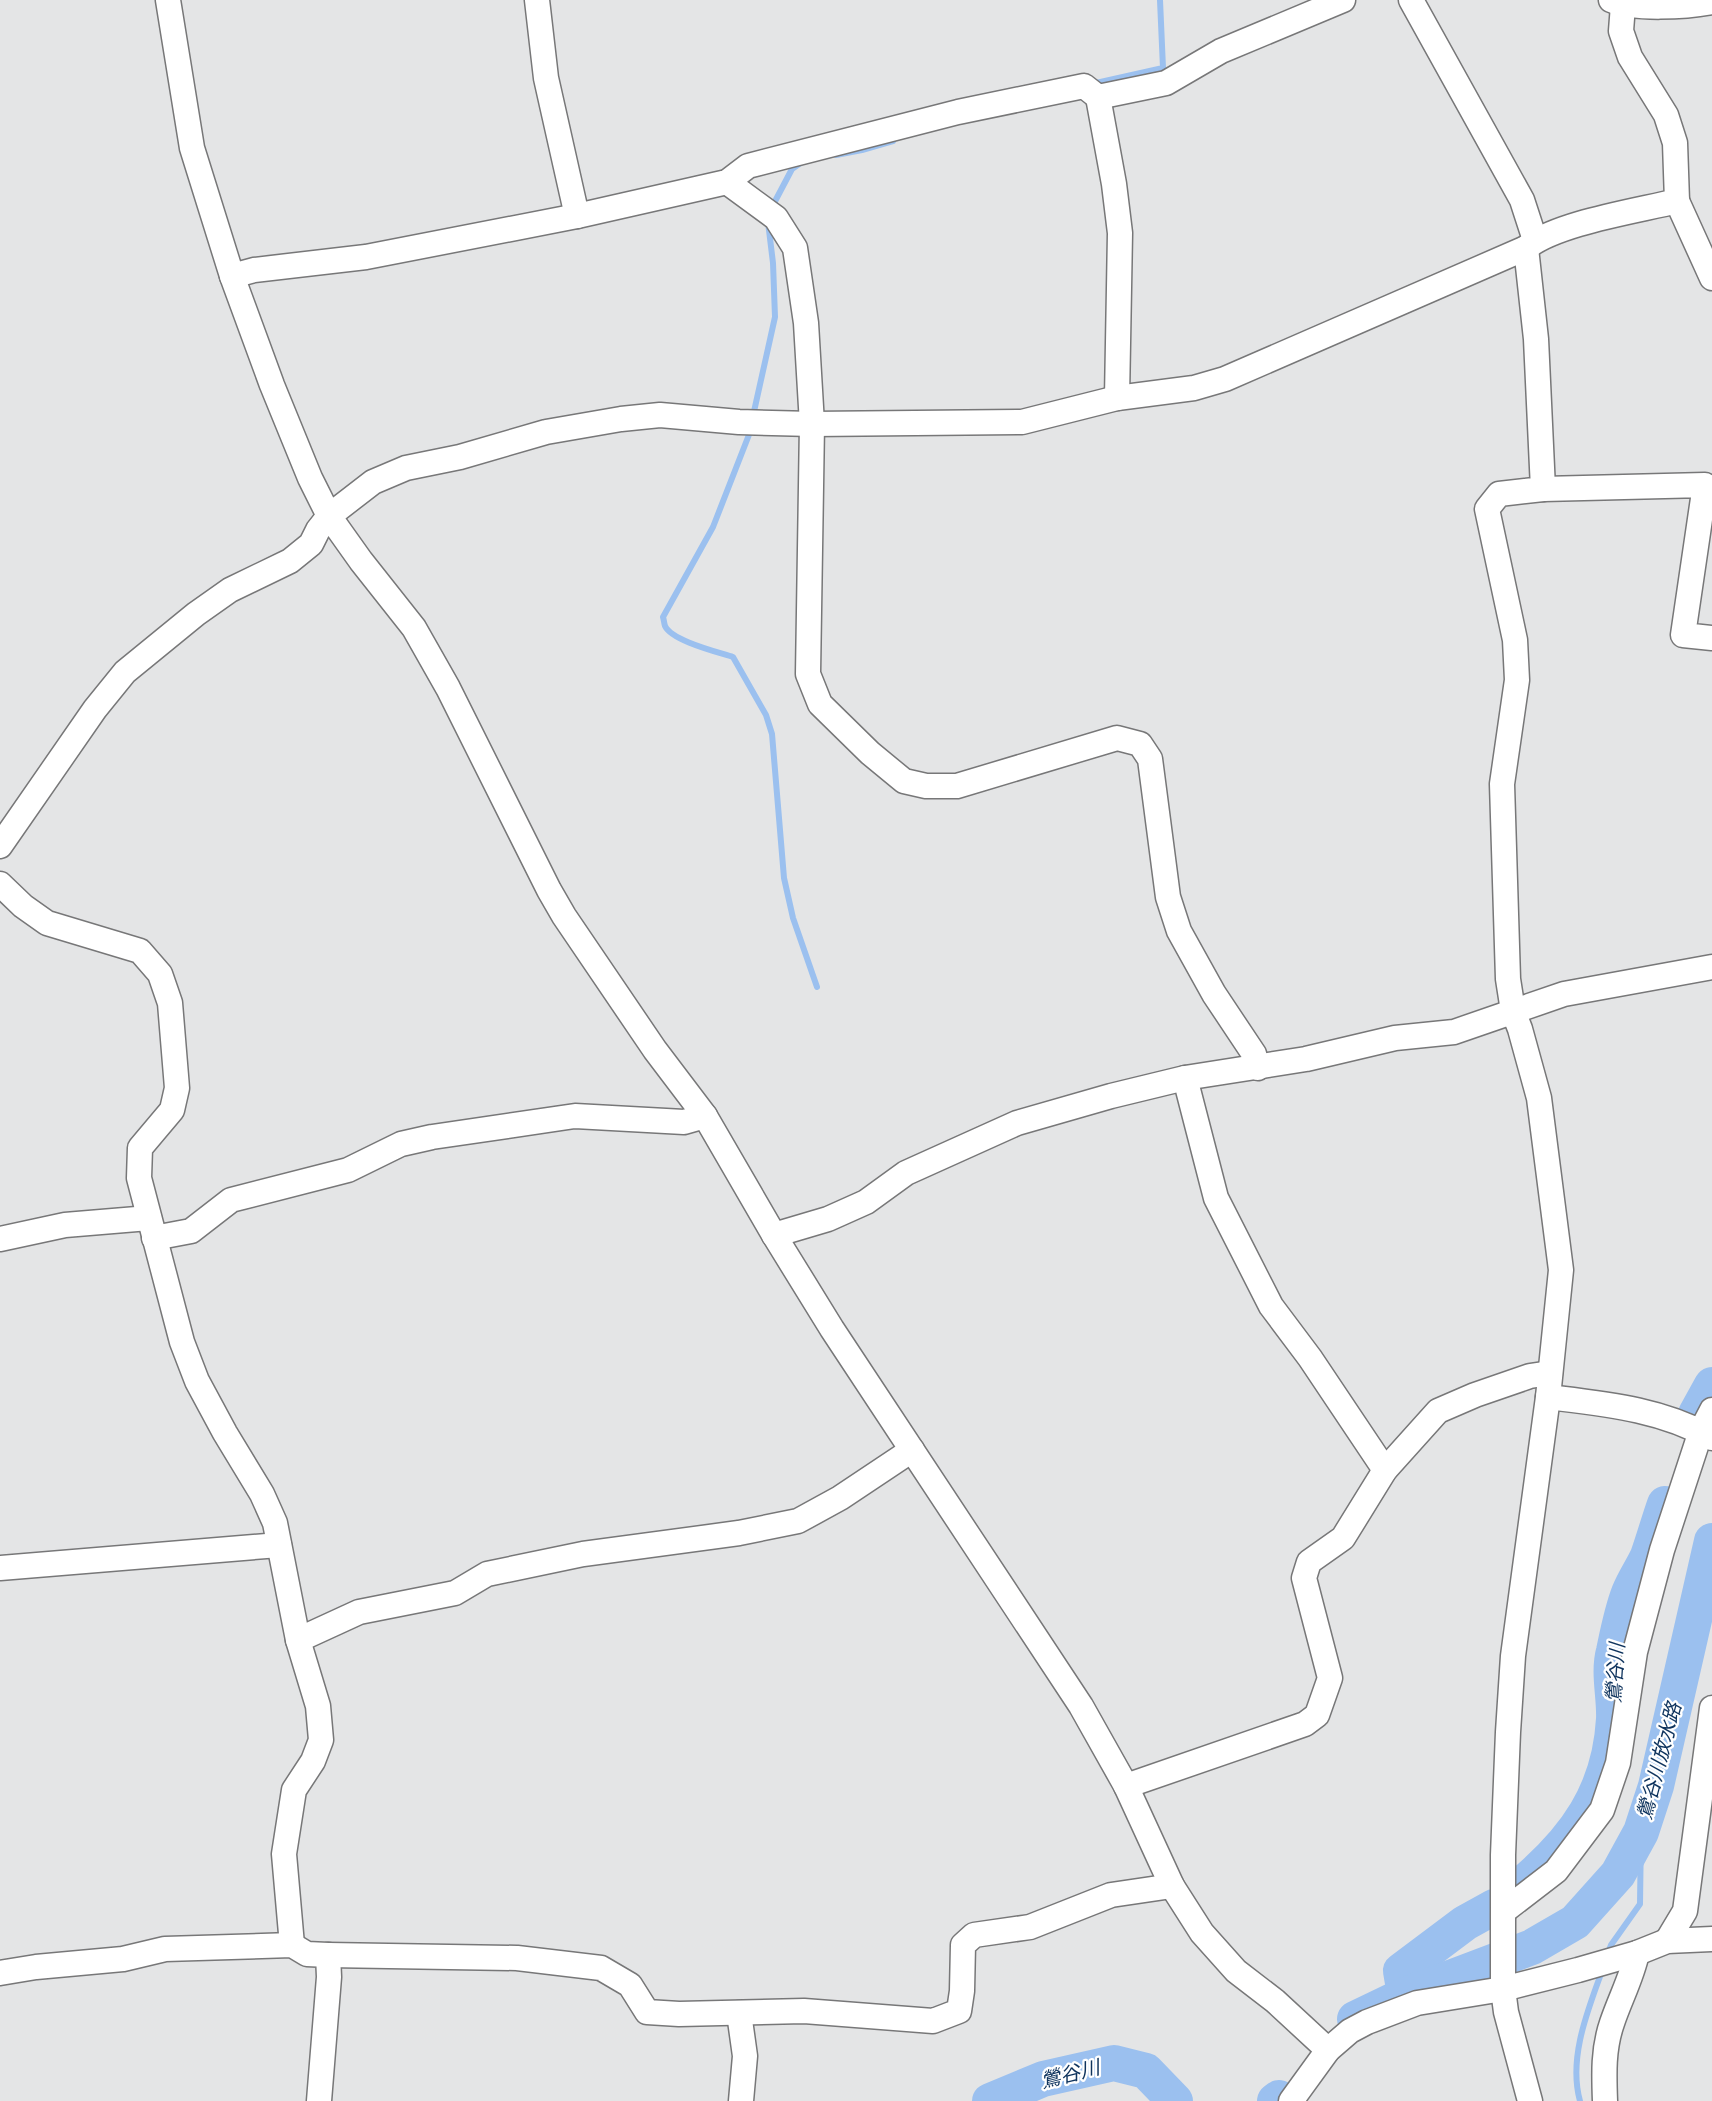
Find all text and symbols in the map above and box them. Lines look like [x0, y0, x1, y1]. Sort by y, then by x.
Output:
water label: 鶯谷川 [1601, 1640, 1629, 1704]
water label: 鶯谷川放水路 [1632, 1698, 1687, 1822]
water label: 鶯谷川 [1038, 2055, 1104, 2093]

